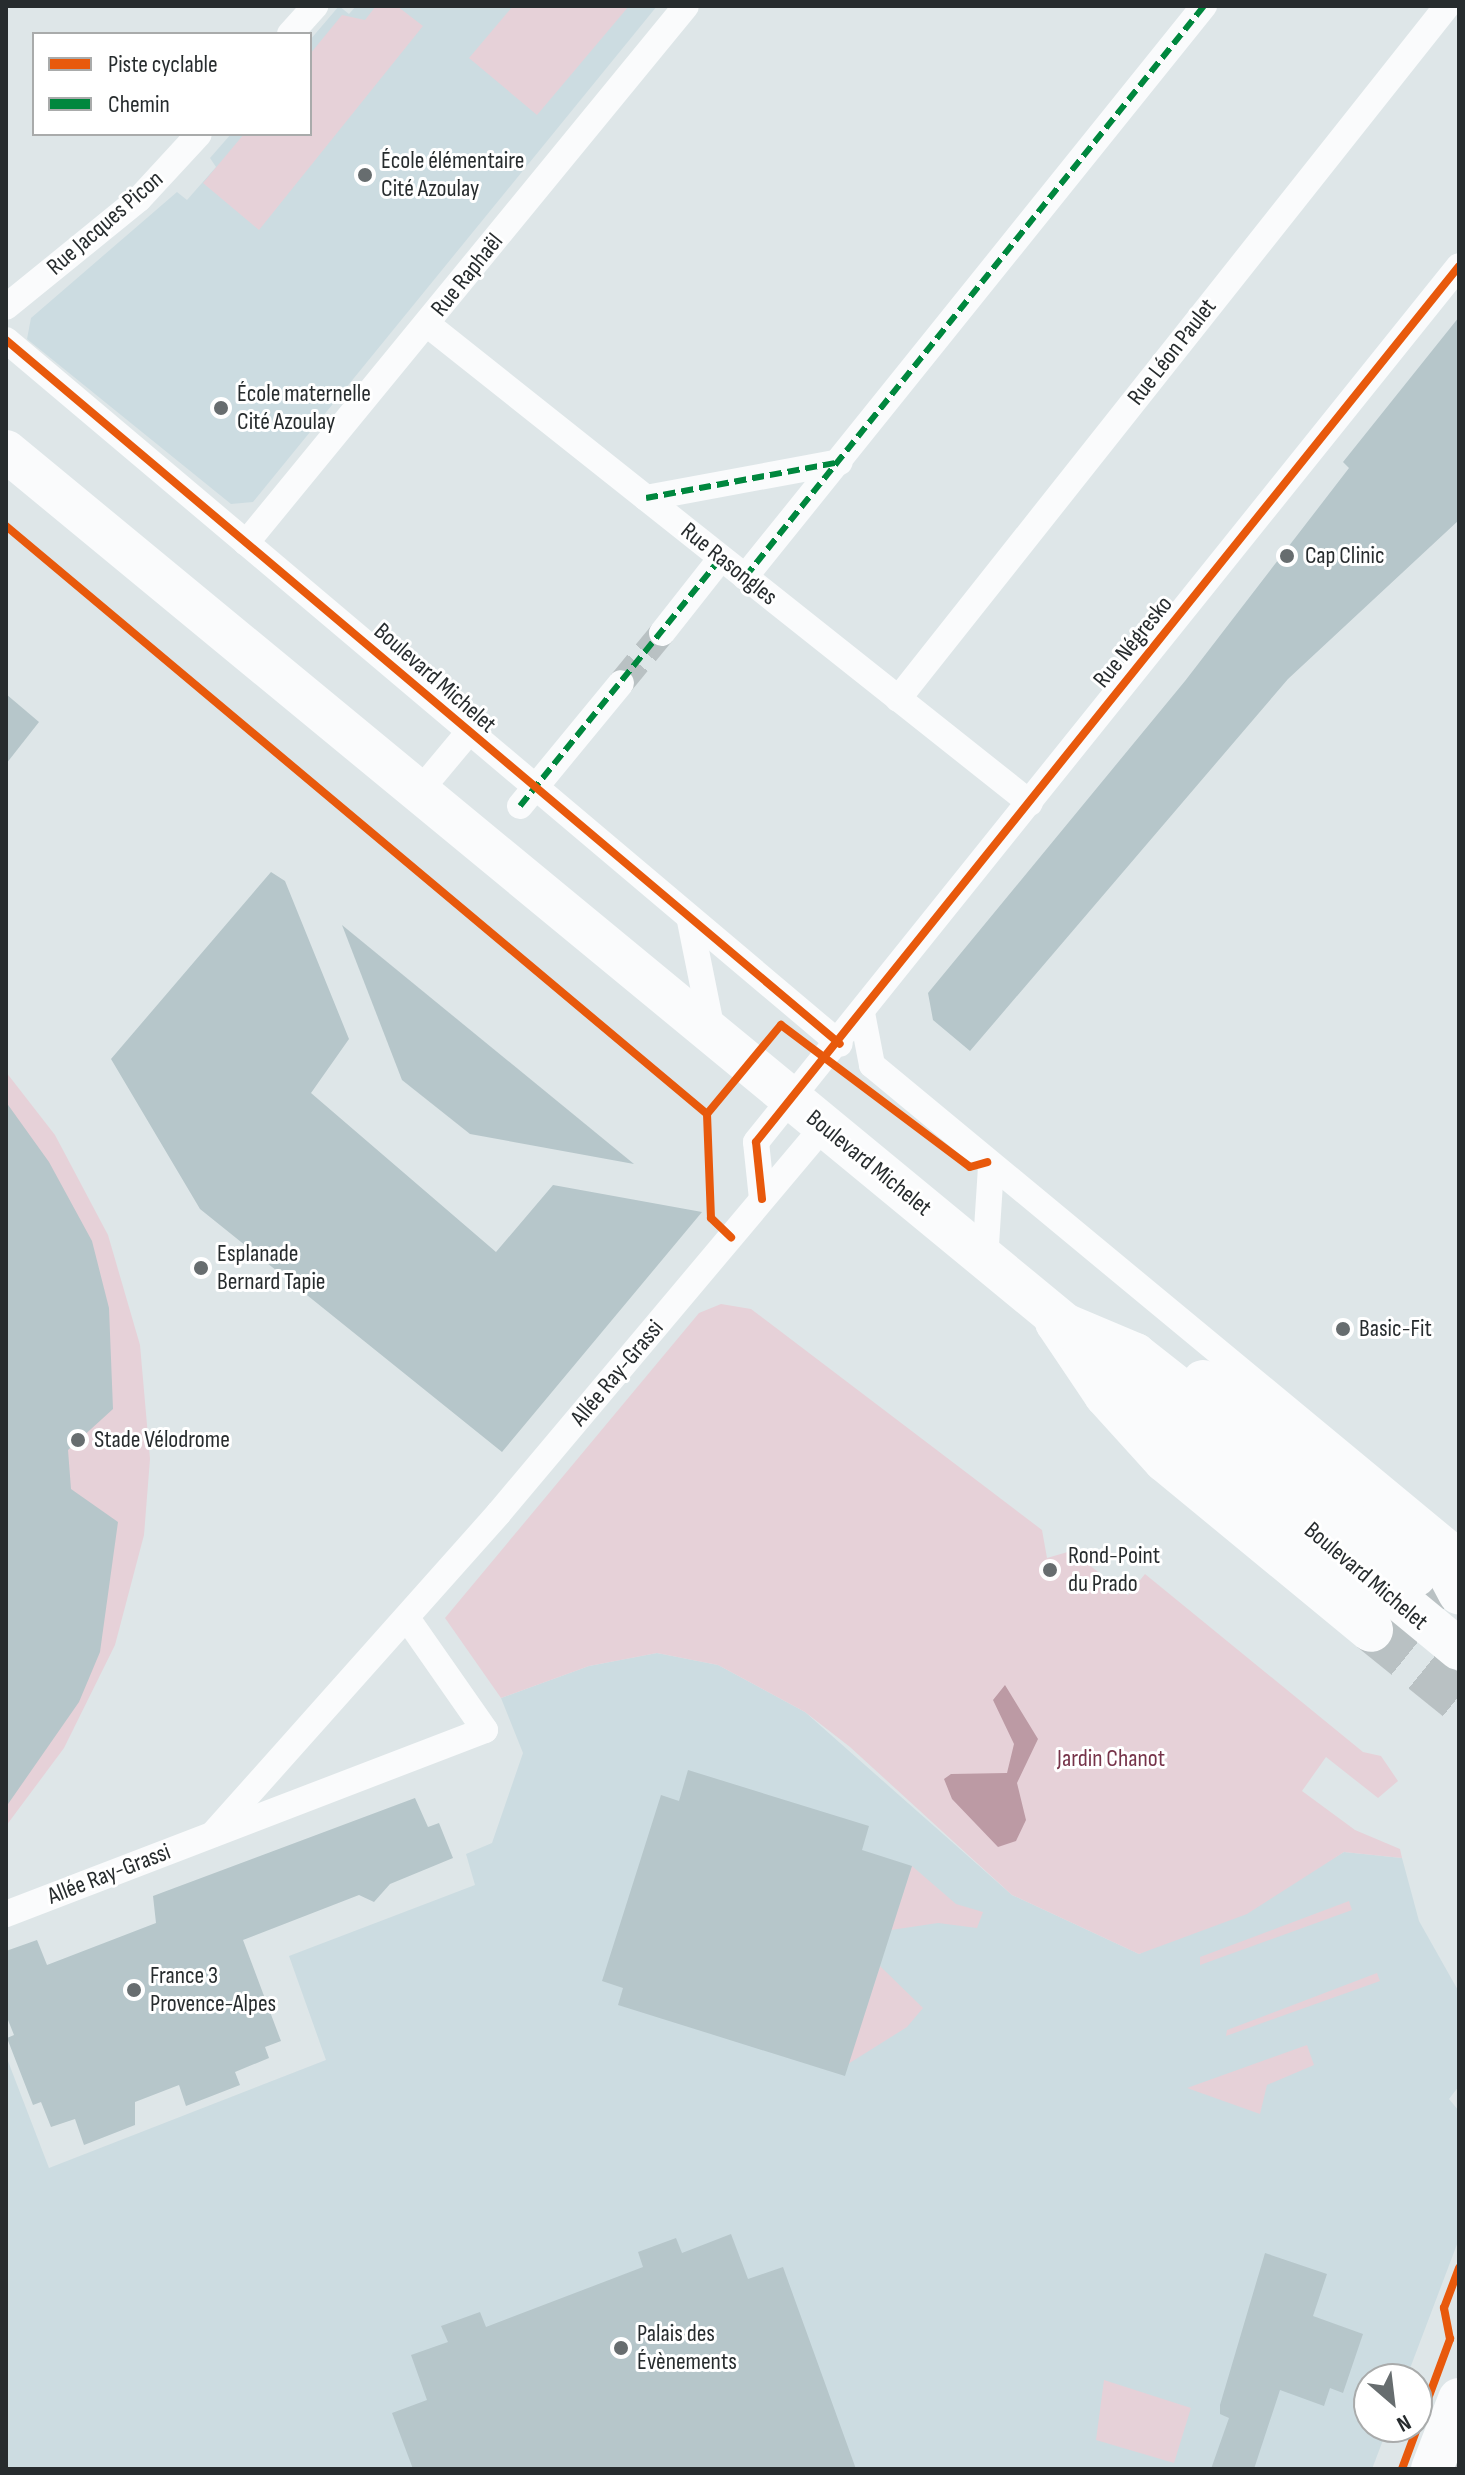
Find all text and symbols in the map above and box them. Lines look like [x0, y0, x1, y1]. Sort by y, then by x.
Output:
legend [32, 32, 312, 136]
text: Piste cyclable [108, 50, 218, 79]
text: Chemin [108, 90, 170, 119]
place label: École élémentaire Cité Azoulay [381, 147, 524, 203]
street label: Rue Jacques Picon [41, 165, 169, 281]
marker: École élémentaire Cité Azoulay [356, 166, 374, 184]
street label: Rue Raphaël [425, 228, 509, 322]
street label: Rue Léon Paulet [1121, 293, 1223, 411]
place label: École maternelle Cité Azoulay [237, 380, 371, 436]
marker: École maternelle Cité Azoulay [212, 399, 230, 417]
street label: Rue Rasongles [675, 516, 783, 612]
place label: Cap Clinic [1305, 542, 1385, 570]
marker: Cap Clinic [1276, 545, 1298, 567]
street label: Rue Négresko [1087, 590, 1179, 694]
street label: Boulevard Michelet [368, 617, 502, 739]
street label: Boulevard Michelet [801, 1104, 937, 1222]
place label: Esplanade Bernard Tapie [217, 1240, 326, 1296]
marker: Esplanade Bernard Tapie [192, 1259, 210, 1277]
street label: Allée Ray-Grassi [564, 1314, 670, 1432]
place label: Basic-Fit [1359, 1315, 1432, 1343]
marker: Basic-Fit [1334, 1320, 1352, 1338]
place label: Stade Vélodrome [94, 1426, 230, 1454]
marker: Stade Vélodrome [69, 1431, 87, 1449]
street label: Boulevard Michelet [1298, 1516, 1434, 1636]
place label: Rond-Point du Prado [1068, 1542, 1160, 1598]
marker: Rond-Point du Prado [1039, 1559, 1061, 1581]
park label: Jardin Chanot [1057, 1745, 1165, 1773]
street label: Allée Ray-Grassi [43, 1837, 175, 1911]
place label: France 3 Provence-Alpes [150, 1962, 276, 2018]
marker: France 3 Provence-Alpes [125, 1981, 143, 1999]
place label: Palais des Évènements [637, 2320, 737, 2376]
marker: Palais des Évènements [612, 2339, 630, 2357]
north arrow [1353, 2363, 1433, 2443]
text: N [1392, 2408, 1415, 2438]

